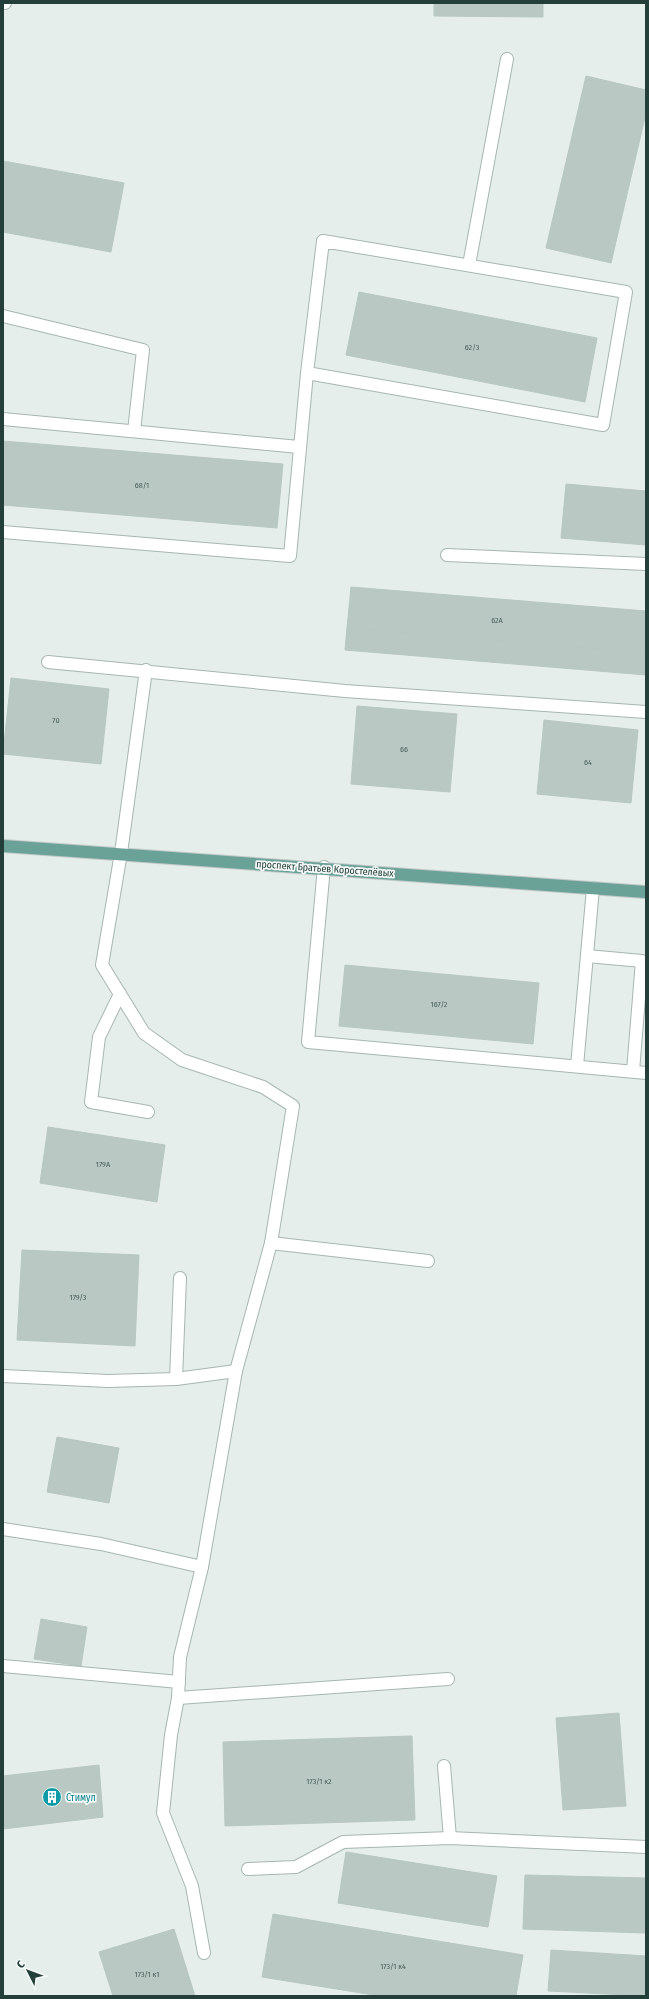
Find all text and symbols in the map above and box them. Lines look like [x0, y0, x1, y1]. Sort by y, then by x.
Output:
house number: 62/3 [465, 343, 480, 352]
house number: 68/1 [135, 481, 149, 490]
house number: 62А [491, 616, 504, 625]
house number: 70 [52, 716, 60, 725]
house number: 66 [400, 745, 408, 754]
house number: 64 [584, 758, 592, 767]
street label: проспект Братьев Коростелёвых [256, 858, 395, 880]
house number: 167/2 [431, 1000, 448, 1009]
house number: 179А [96, 1160, 111, 1169]
house number: 179/3 [70, 1293, 87, 1302]
house number: 173/1 к2 [306, 1777, 332, 1786]
building icon: Стимул [41, 1786, 63, 1808]
place label: Стимул [66, 1792, 96, 1804]
north arrow [8, 1951, 48, 1991]
text: С [14, 1958, 28, 1971]
house number: 173/1 к4 [380, 1962, 406, 1971]
house number: 173/1 к1 [135, 1970, 159, 1979]

